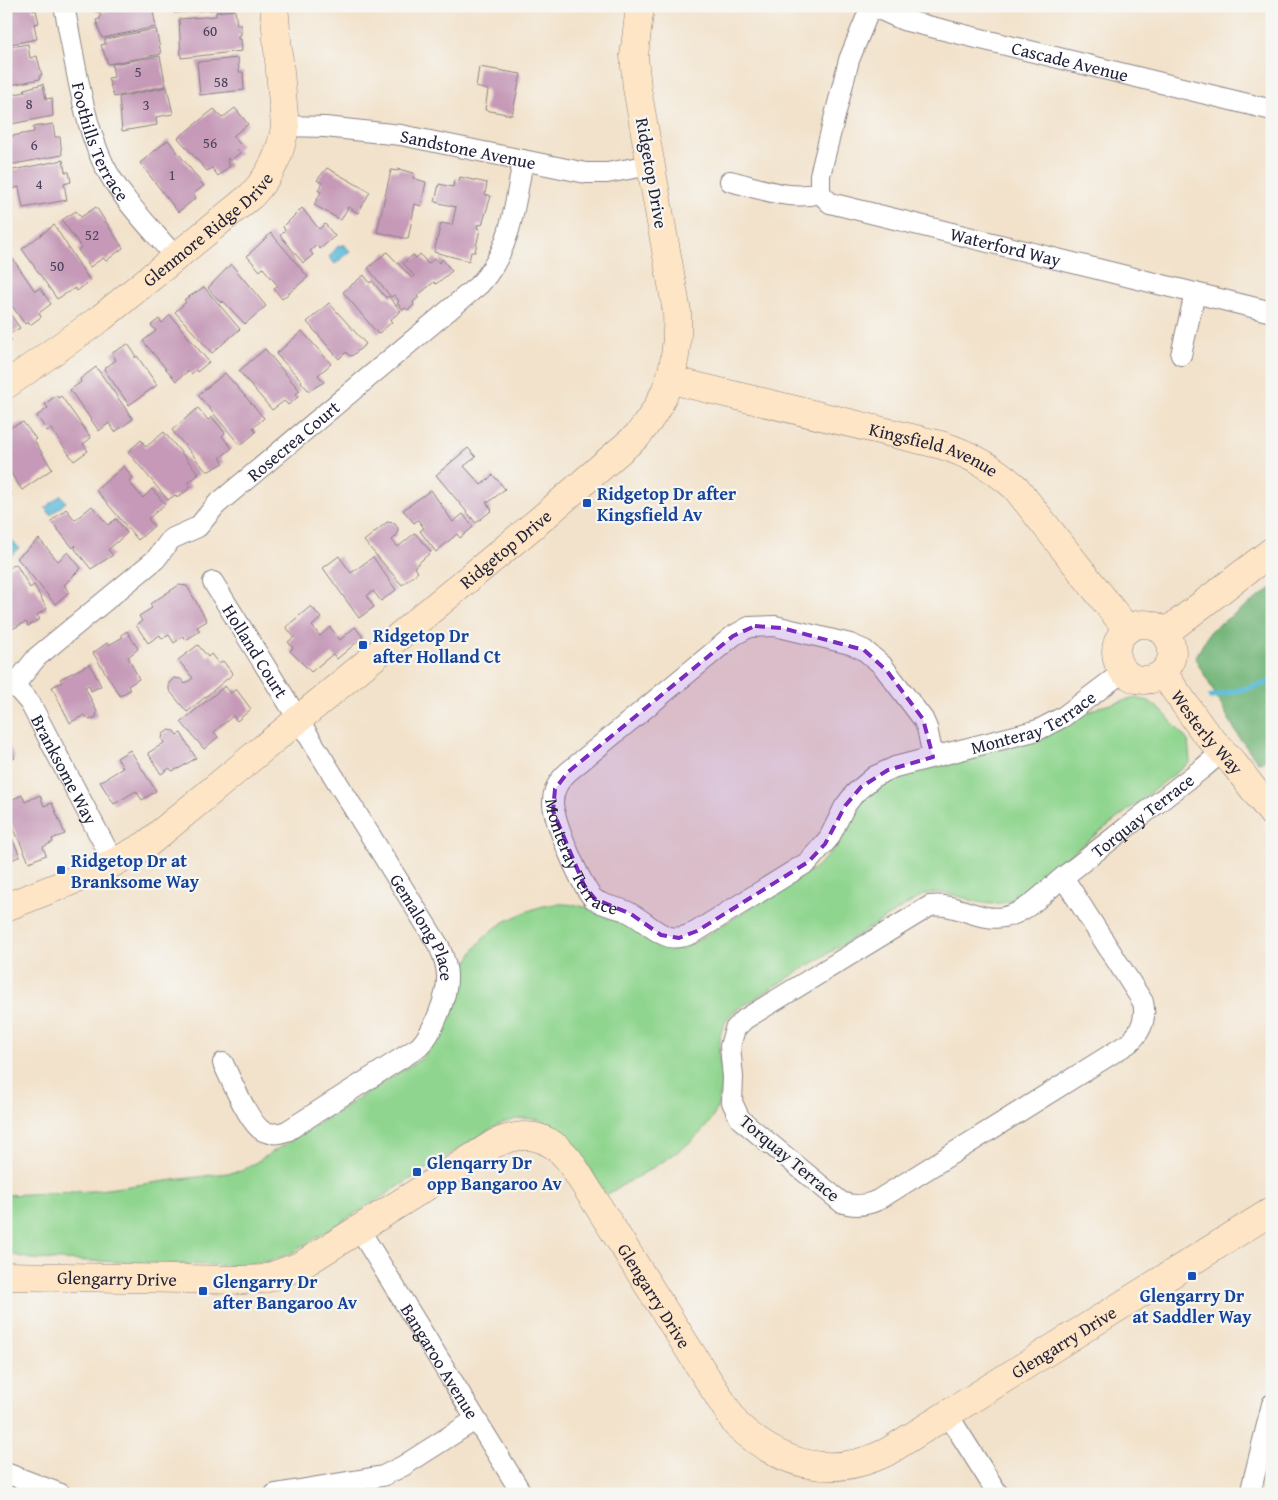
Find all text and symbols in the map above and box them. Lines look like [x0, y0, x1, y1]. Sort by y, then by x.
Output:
house number: 60 [203, 20, 217, 41]
street label: Cascade Avenue [1009, 33, 1131, 88]
house number: 5 [134, 61, 142, 82]
house number: 58 [214, 71, 228, 92]
street label: Foothills Terrace [65, 79, 136, 207]
house number: 8 [25, 93, 33, 114]
house number: 3 [142, 94, 150, 115]
street label: Ridgetop Drive [629, 115, 675, 231]
street label: Sandstone Avenue [398, 122, 538, 176]
house number: 56 [203, 132, 217, 153]
house number: 6 [30, 134, 38, 155]
house number: 1 [168, 164, 176, 185]
street label: Glenmore Ridge Drive [136, 167, 279, 293]
house number: 4 [35, 173, 43, 194]
street label: Waterford Way [947, 220, 1064, 273]
house number: 52 [85, 224, 99, 245]
house number: 50 [50, 255, 64, 276]
street label: Rosecrea Court [241, 393, 346, 487]
street label: Kingsfield Avenue [867, 415, 1004, 483]
place label: Ridgetop Dr after Kingsfield Av [597, 480, 737, 528]
marker: Ridgetop Dr after Kingsfield Av [581, 497, 593, 509]
street label: Ridgetop Drive [453, 503, 557, 595]
street label: Holland Court [216, 599, 295, 704]
place label: Ridgetop Dr after Holland Ct [373, 622, 501, 670]
marker: Ridgetop Dr after Holland Ct [357, 639, 369, 651]
street label: Monteray Terrace [968, 684, 1101, 760]
street label: Westerly Way [1165, 684, 1251, 780]
street label: Branksome Way [25, 709, 105, 829]
street label: Torquay Terrace [1085, 766, 1199, 864]
street label: Monteray Terrace [539, 797, 621, 921]
place label: Ridgetop Dr at Branksome Way [71, 847, 200, 895]
marker: Ridgetop Dr at Branksome Way [55, 864, 67, 876]
street label: Gemalong Place [384, 868, 461, 981]
street label: Torquay Terrace [734, 1108, 846, 1208]
place label: Glenqarry Dr opp Bangaroo Av [427, 1149, 562, 1197]
marker: Glenqarry Dr opp Bangaroo Av [411, 1166, 423, 1178]
street label: Glengarry Drive [611, 1238, 698, 1353]
street label: Glengarry Drive [57, 1263, 177, 1292]
place label: Glengarry Dr after Bangaroo Av [213, 1268, 358, 1316]
marker: Glengarry Dr at Saddler Way [1186, 1270, 1198, 1282]
place label: Glengarry Dr at Saddler Way [1132, 1282, 1252, 1330]
marker: Glengarry Dr after Bangaroo Av [197, 1285, 209, 1297]
street label: Bangaroo Avenue [394, 1298, 486, 1424]
street label: Glengarry Drive [1005, 1298, 1121, 1385]

